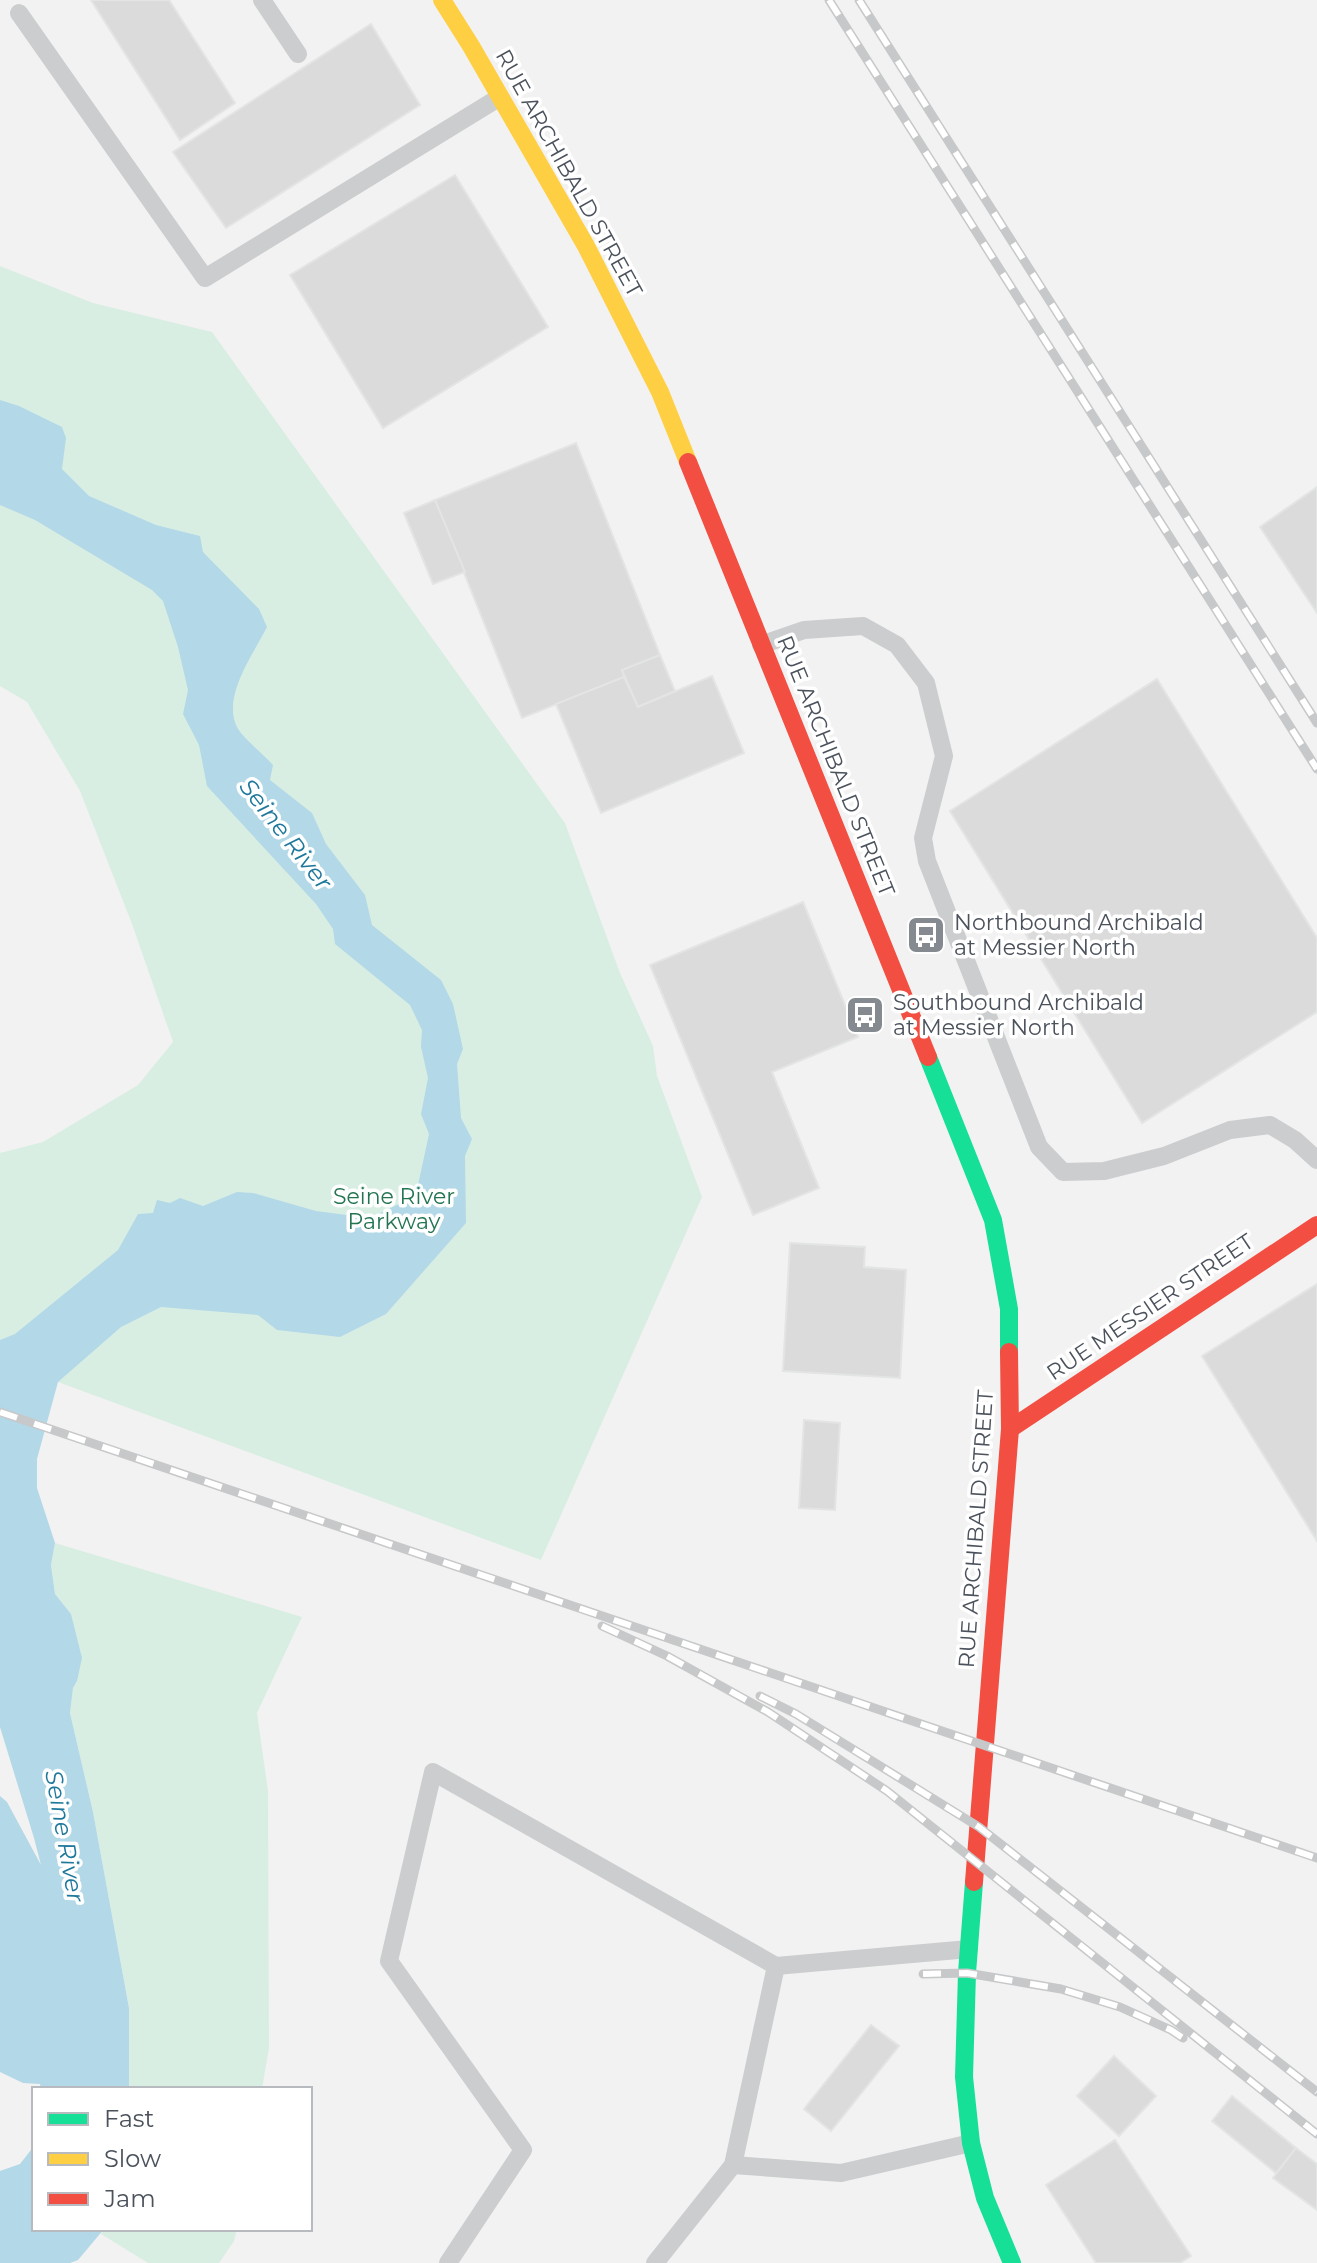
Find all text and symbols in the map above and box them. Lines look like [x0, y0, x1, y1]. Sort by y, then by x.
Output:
street label: RUE ARCHIBALD STREET [490, 45, 649, 302]
street label: RUE ARCHIBALD STREET [771, 632, 901, 901]
water label: Seine River [234, 773, 339, 897]
place label: Northbound Archibald at Messier North [954, 909, 1204, 961]
bus stop icon: Northbound Archibald at Messier North [905, 914, 947, 956]
place label: Southbound Archibald at Messier North [893, 989, 1144, 1041]
bus stop icon: Southbound Archibald at Messier North [844, 994, 886, 1036]
park label: Seine River Parkway [333, 1183, 455, 1235]
street label: RUE MESSIER STREET [1041, 1228, 1259, 1386]
street label: RUE ARCHIBALD STREET [953, 1389, 999, 1669]
water label: Seine River [39, 1768, 91, 1906]
legend [32, 2087, 312, 2231]
text: Fast [104, 2104, 155, 2133]
text: Slow [104, 2144, 161, 2173]
text: Jam [103, 2184, 156, 2213]

